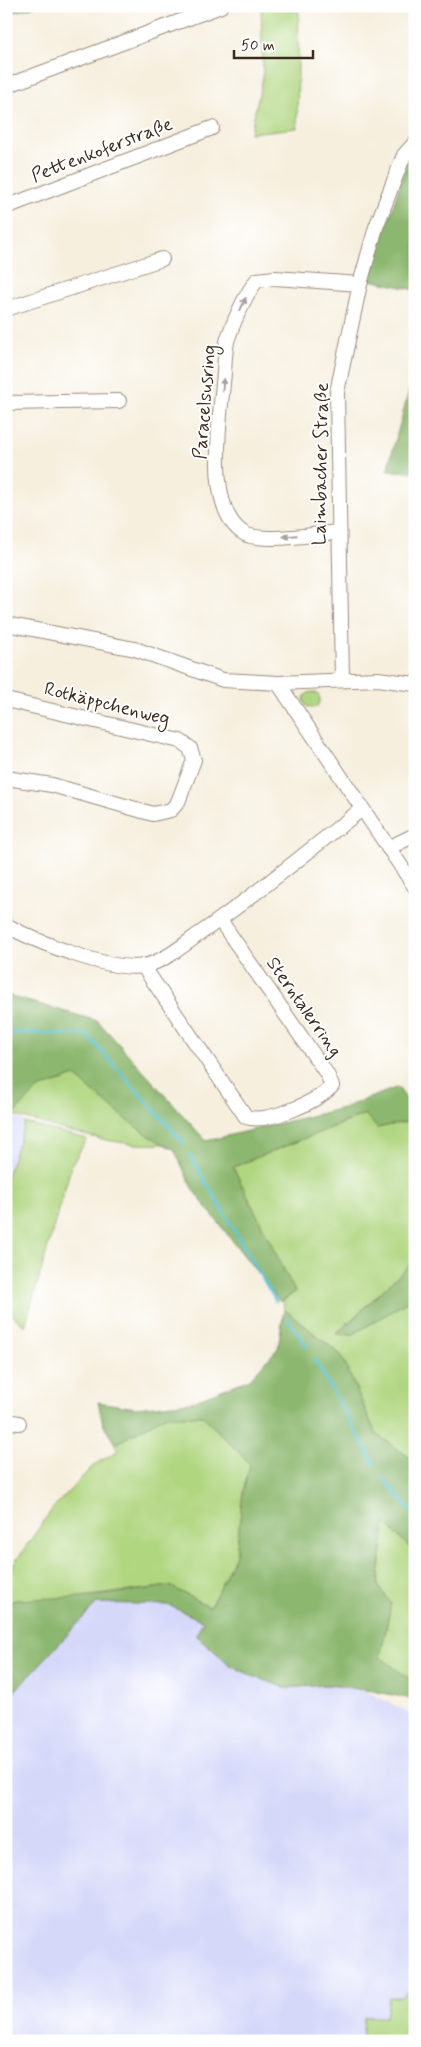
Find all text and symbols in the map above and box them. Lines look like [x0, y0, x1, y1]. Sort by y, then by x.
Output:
scale bar [234, 28, 312, 60]
text: 50 m [241, 36, 275, 56]
street label: Pettenkoferstraße [28, 112, 176, 188]
one-way arrow [240, 297, 248, 311]
street label: Paracelsusring [188, 344, 224, 461]
one-way arrow [219, 377, 227, 393]
street label: Laimbacher Straße [307, 382, 335, 546]
one-way arrow [282, 532, 298, 540]
street label: Rotkäppchenweg [41, 676, 172, 734]
street label: Sterntalerring [259, 952, 348, 1063]

